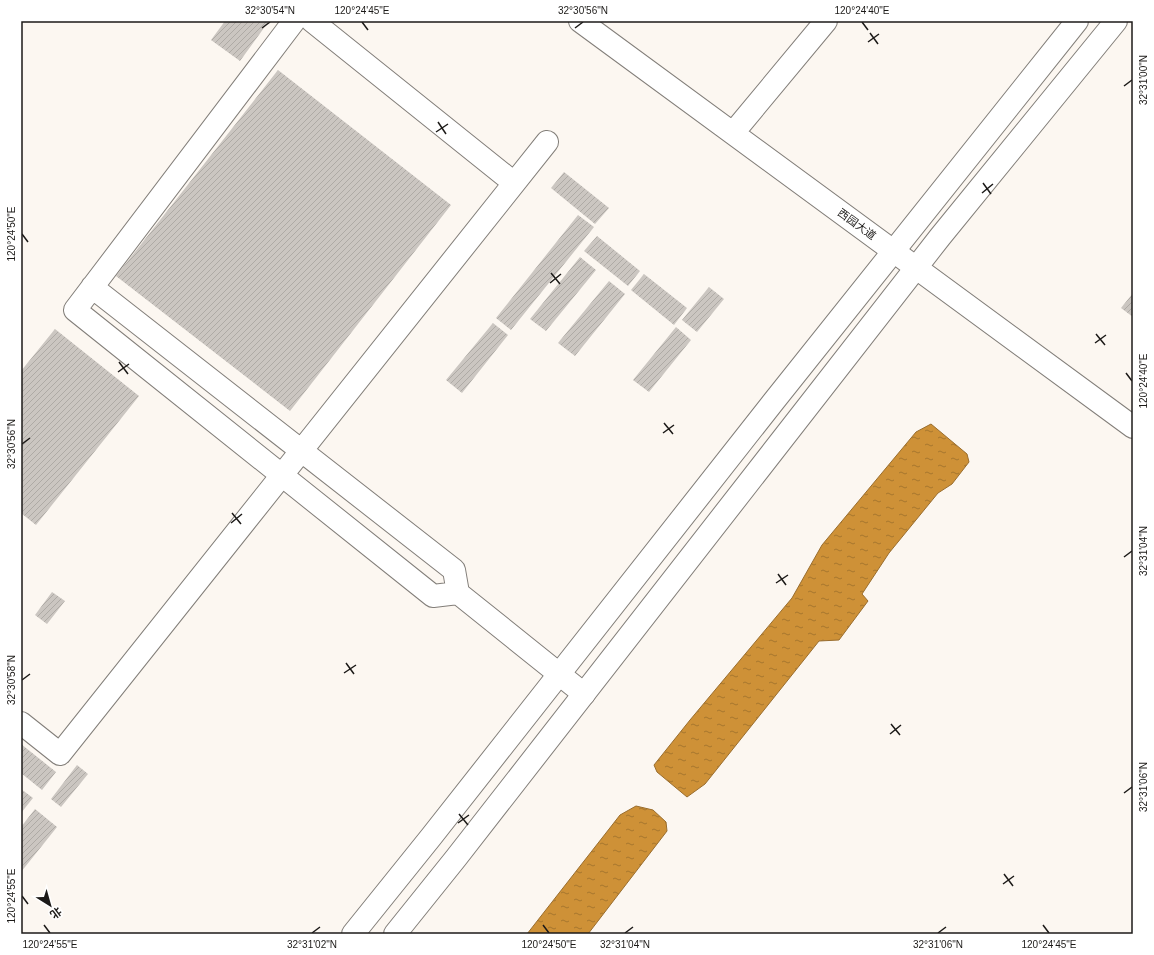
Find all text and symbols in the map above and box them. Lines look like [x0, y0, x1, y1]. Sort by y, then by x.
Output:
text: 32°30'54"N [245, 5, 295, 16]
text: 120°24'45"E [334, 5, 390, 16]
text: 32°30'56"N [558, 5, 608, 16]
text: 120°24'40"E [834, 5, 890, 16]
text: 32°31'00"N [1138, 55, 1149, 105]
text: 120°24'50"E [6, 206, 17, 262]
street label: 西园大道 [836, 206, 878, 242]
text: 120°24'40"E [1138, 353, 1149, 409]
text: 32°30'56"N [6, 419, 17, 469]
text: 32°31'04"N [1138, 526, 1149, 576]
text: 32°30'58"N [6, 655, 17, 705]
text: 32°31'06"N [1138, 762, 1149, 812]
text: 120°24'55"E [6, 868, 17, 924]
north arrow [30, 885, 70, 925]
text: 北 [48, 905, 64, 921]
text: 120°24'55"E [22, 939, 78, 950]
text: 32°31'02"N [287, 939, 337, 950]
text: 120°24'50"E [521, 939, 577, 950]
text: 32°31'04"N [600, 939, 650, 950]
text: 32°31'06"N [913, 939, 963, 950]
text: 120°24'45"E [1021, 939, 1077, 950]

